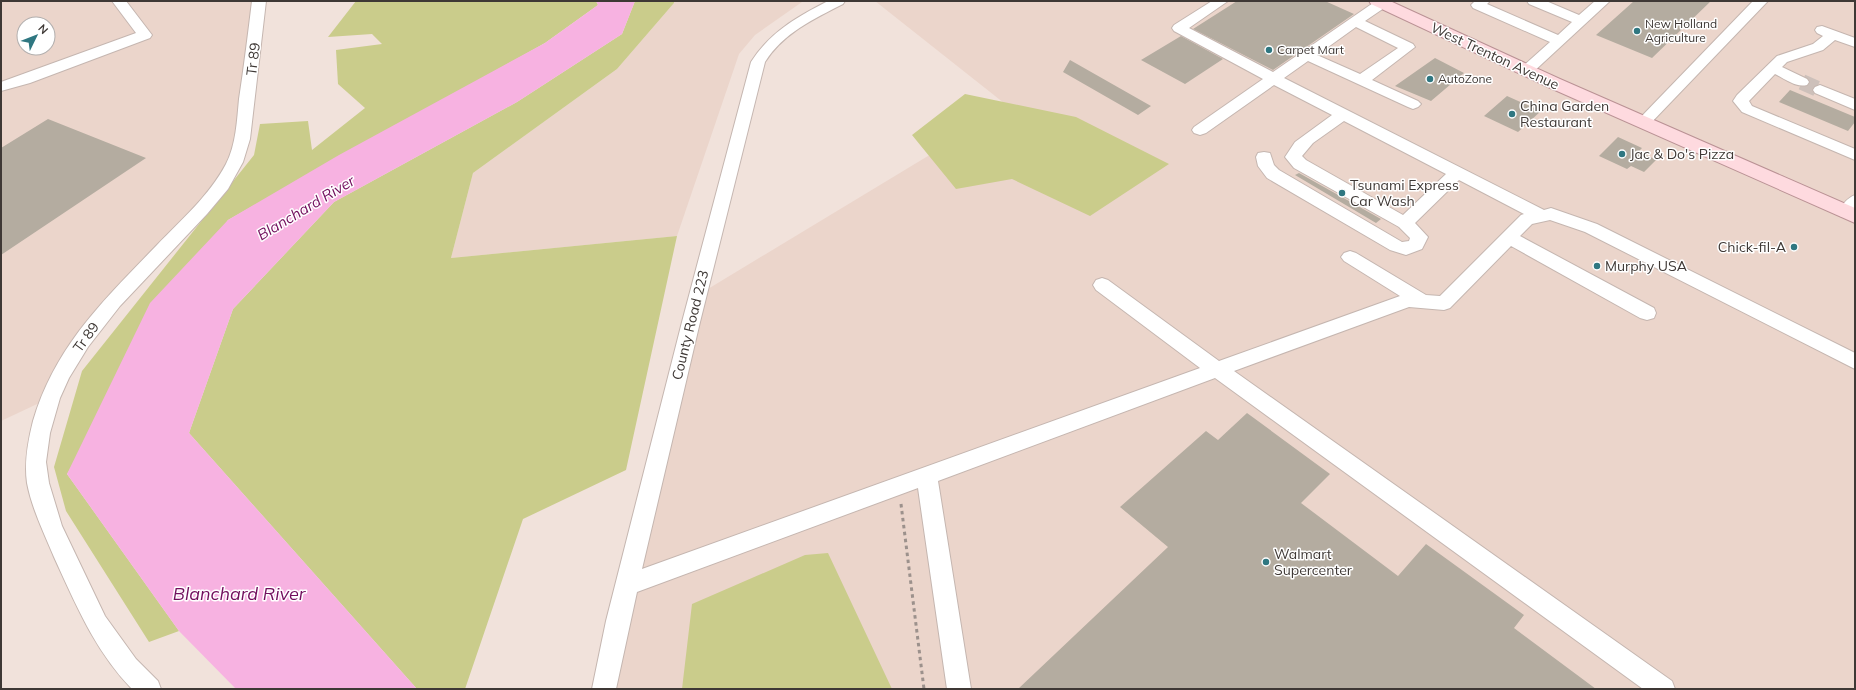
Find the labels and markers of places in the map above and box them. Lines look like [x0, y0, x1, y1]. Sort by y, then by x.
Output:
place label: New Holland Agriculture [1645, 16, 1717, 45]
marker: New Holland Agriculture [1632, 26, 1642, 36]
place label: Carpet Mart [1277, 42, 1344, 57]
marker: Carpet Mart [1264, 45, 1274, 55]
place label: AutoZone [1438, 71, 1492, 86]
marker: AutoZone [1425, 74, 1435, 84]
place label: China Garden Restaurant [1520, 97, 1609, 131]
marker: China Garden Restaurant [1507, 109, 1517, 119]
place label: Jac & Do's Pizza [1630, 145, 1734, 163]
marker: Jac & Do's Pizza [1617, 149, 1627, 159]
place label: Tsunami Express Car Wash [1350, 176, 1459, 210]
marker: Tsunami Express Car Wash [1337, 188, 1347, 198]
place label: Chick-fil-A [1718, 238, 1787, 256]
marker: Chick-fil-A [1789, 242, 1799, 252]
place label: Murphy USA [1605, 257, 1688, 275]
marker: Murphy USA [1592, 261, 1602, 271]
place label: Walmart Supercenter [1274, 545, 1353, 579]
marker: Walmart Supercenter [1261, 557, 1271, 567]

